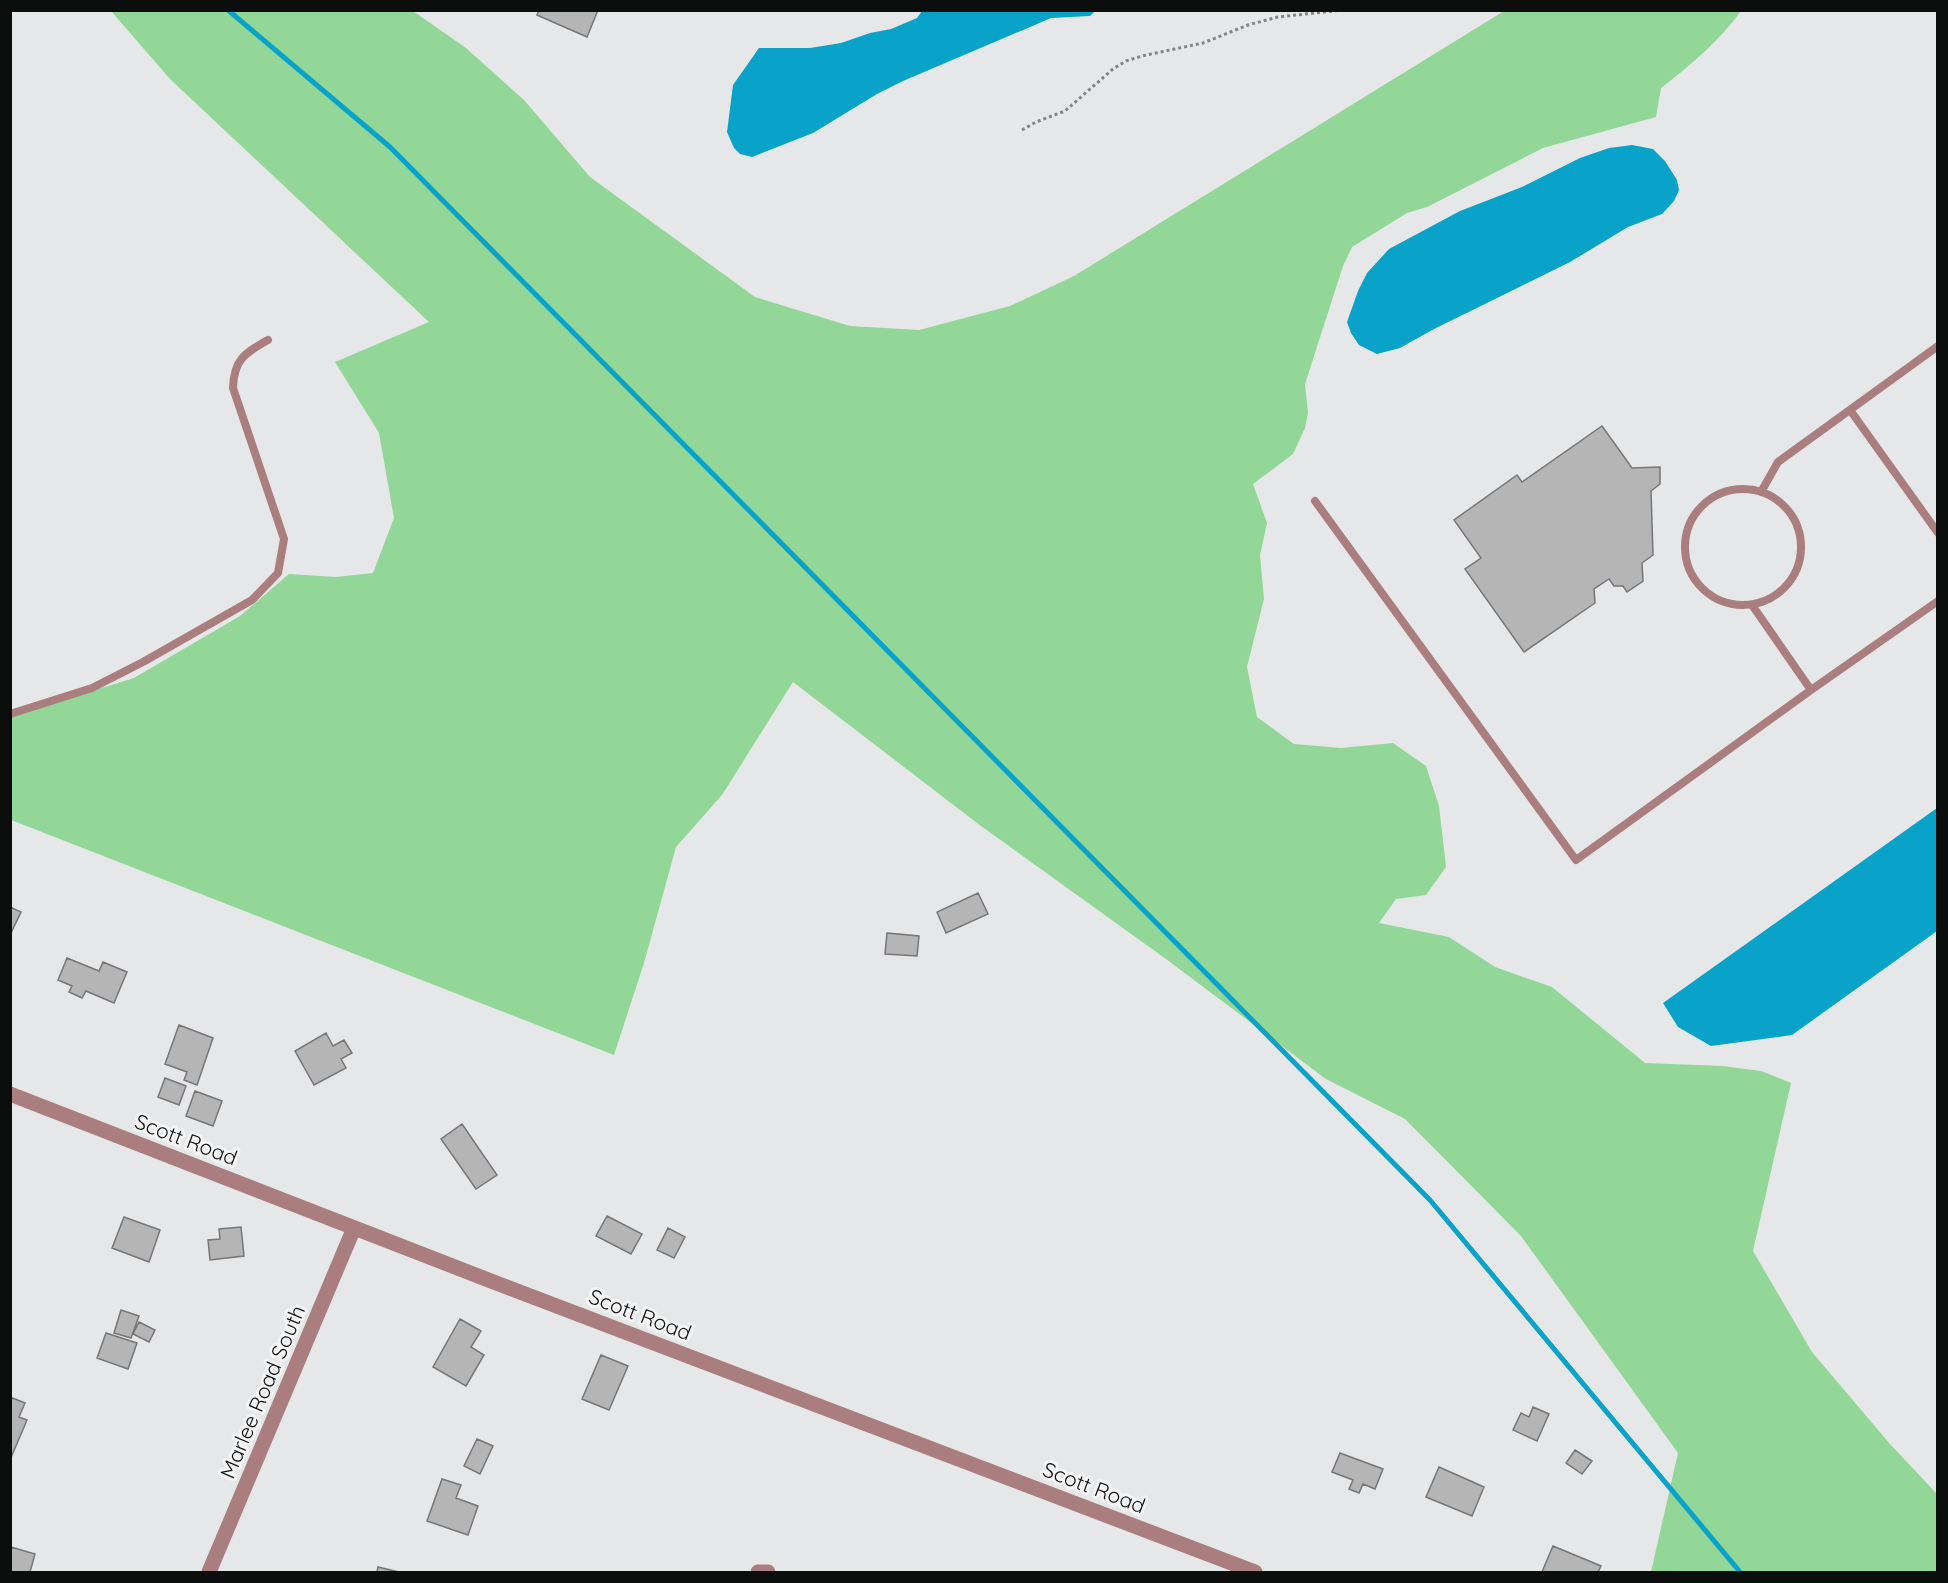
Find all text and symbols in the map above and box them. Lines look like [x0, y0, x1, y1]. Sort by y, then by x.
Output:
street label: Scott Road [132, 1108, 241, 1170]
street label: Scott Road [586, 1283, 695, 1345]
street label: Marlee Road South [214, 1301, 310, 1482]
street label: Scott Road [1040, 1456, 1149, 1518]

